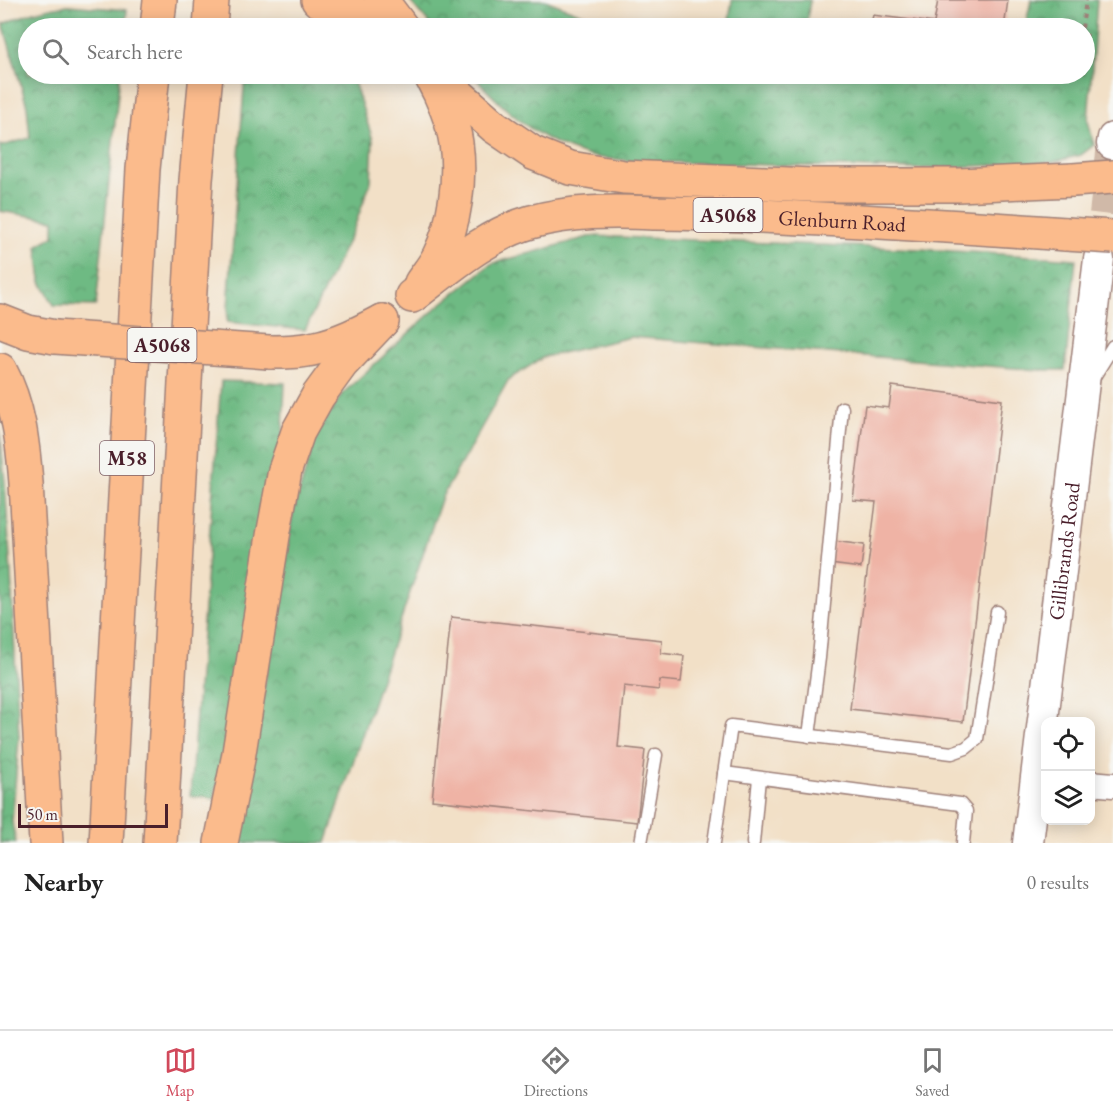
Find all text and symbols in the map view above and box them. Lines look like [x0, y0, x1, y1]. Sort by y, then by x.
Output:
search box [18, 18, 1095, 84]
icon: search [39, 35, 72, 68]
text: Search here [87, 37, 182, 66]
road number: A5068 [694, 198, 762, 232]
street label: Glenburn Road [778, 203, 907, 237]
road number: A5068 [128, 328, 196, 362]
road number: M58 [100, 441, 154, 475]
street label: Gillibrands Road [1042, 480, 1085, 622]
map controls [1041, 717, 1095, 825]
button: locate [1041, 717, 1095, 771]
button: layers [1041, 771, 1095, 825]
scale bar [18, 801, 168, 828]
text: 50 m [27, 804, 58, 825]
text: Nearby [24, 865, 104, 899]
text: 0 results [1026, 869, 1089, 895]
tab: Map [164, 1044, 197, 1101]
tab: Directions [524, 1044, 588, 1101]
tab: Saved [915, 1044, 949, 1101]

